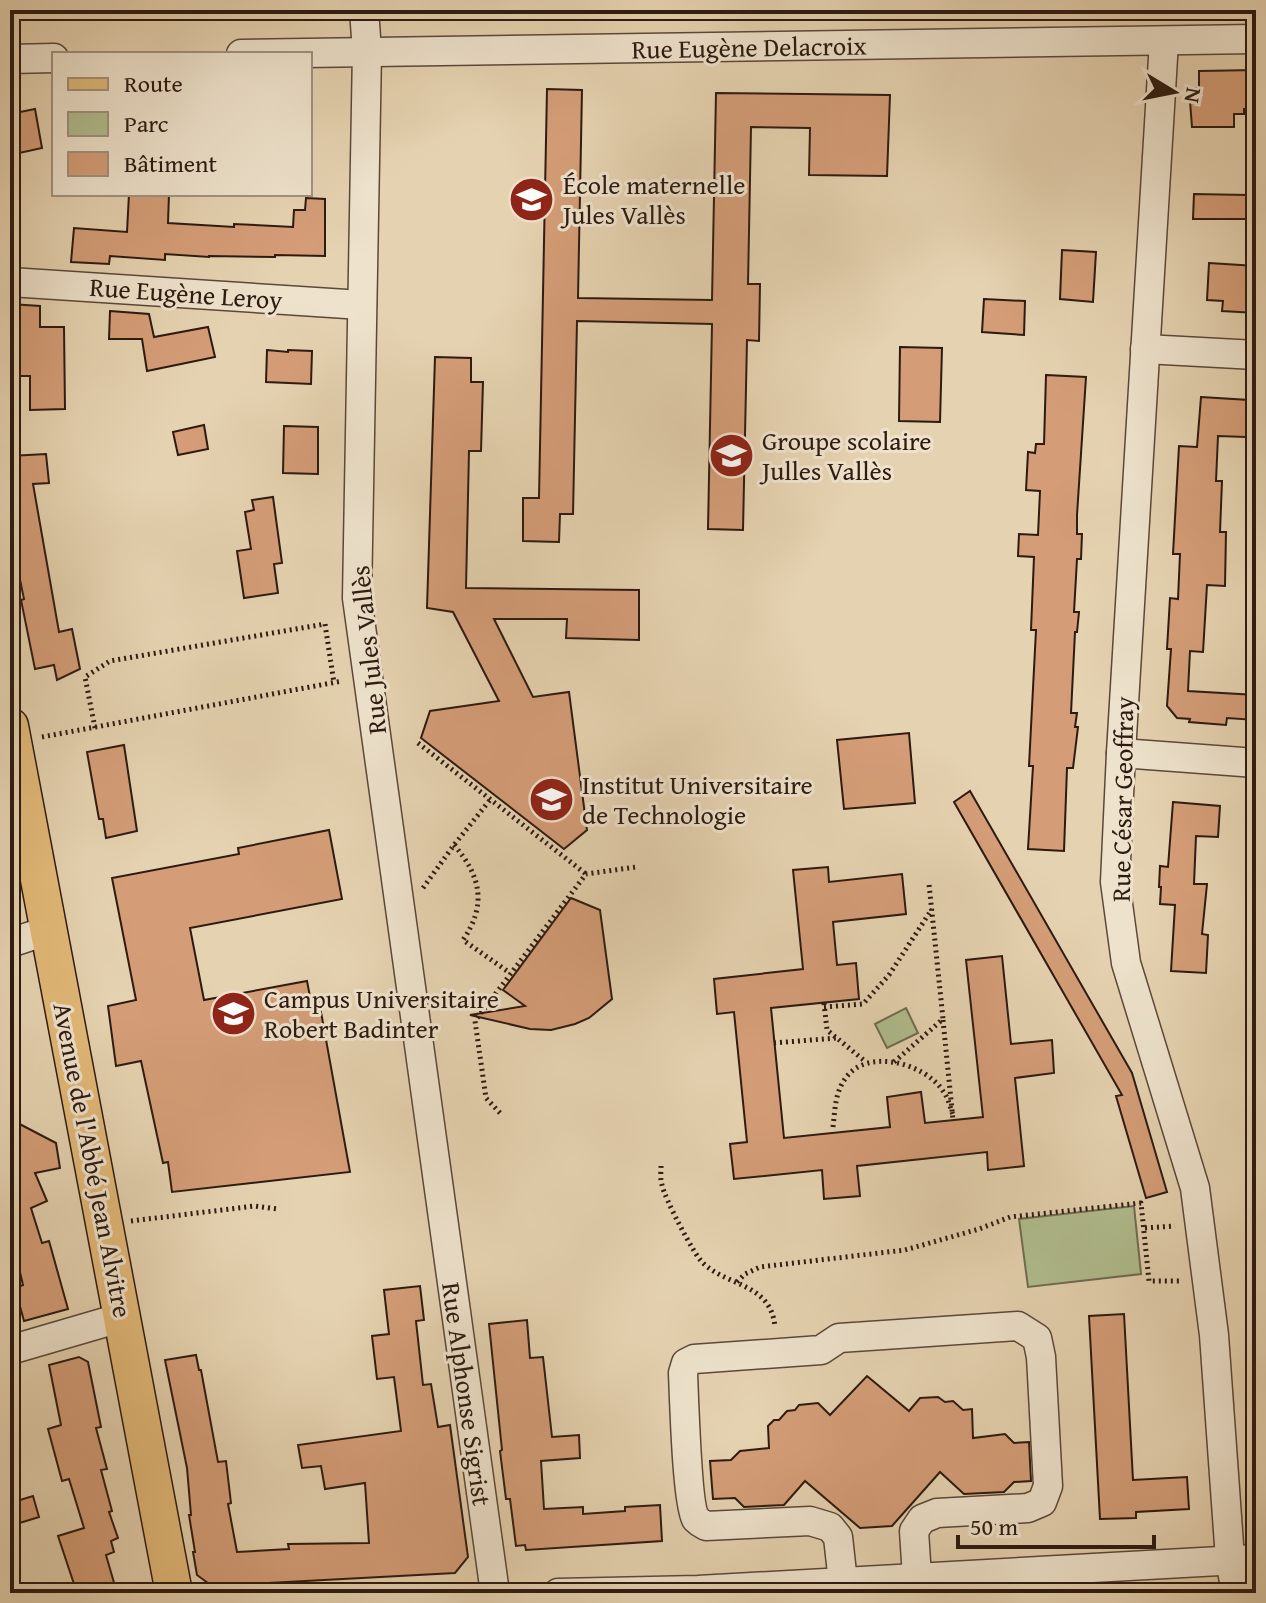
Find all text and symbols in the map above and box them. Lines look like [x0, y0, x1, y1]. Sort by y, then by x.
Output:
street label: Rue Eugène Delacroix [631, 25, 868, 69]
legend [52, 52, 312, 196]
north arrow [1134, 52, 1214, 132]
text: Route [124, 66, 183, 101]
text: N [1177, 85, 1211, 106]
text: Parc [124, 106, 169, 141]
text: Bâtiment [124, 146, 218, 181]
place label: École maternelle Jules Vallès [560, 165, 745, 234]
school or university icon: École maternelle Jules Vallès [508, 175, 556, 223]
street label: Rue Eugène Leroy [88, 267, 284, 319]
place label: Groupe scolaire Julles Vallès [759, 421, 931, 490]
school or university icon: Groupe scolaire Julles Vallès [707, 431, 755, 479]
street label: Rue Jules Vallès [340, 564, 396, 736]
street label: Rue César Geoffray [1101, 696, 1143, 902]
place label: Institut Universitaire de Technologie [582, 765, 813, 834]
school or university icon: Institut Universitaire de Technologie [527, 775, 575, 823]
place label: Campus Universitaire Robert Badinter [264, 979, 499, 1048]
school or university icon: Campus Universitaire Robert Badinter [209, 989, 257, 1037]
street label: Avenue de l'Abbé Jean Alvitre [43, 999, 143, 1321]
street label: Rue Alphonse Sigrist [432, 1280, 502, 1508]
scale bar [958, 1499, 1154, 1549]
text: 50 m [970, 1509, 1018, 1544]

